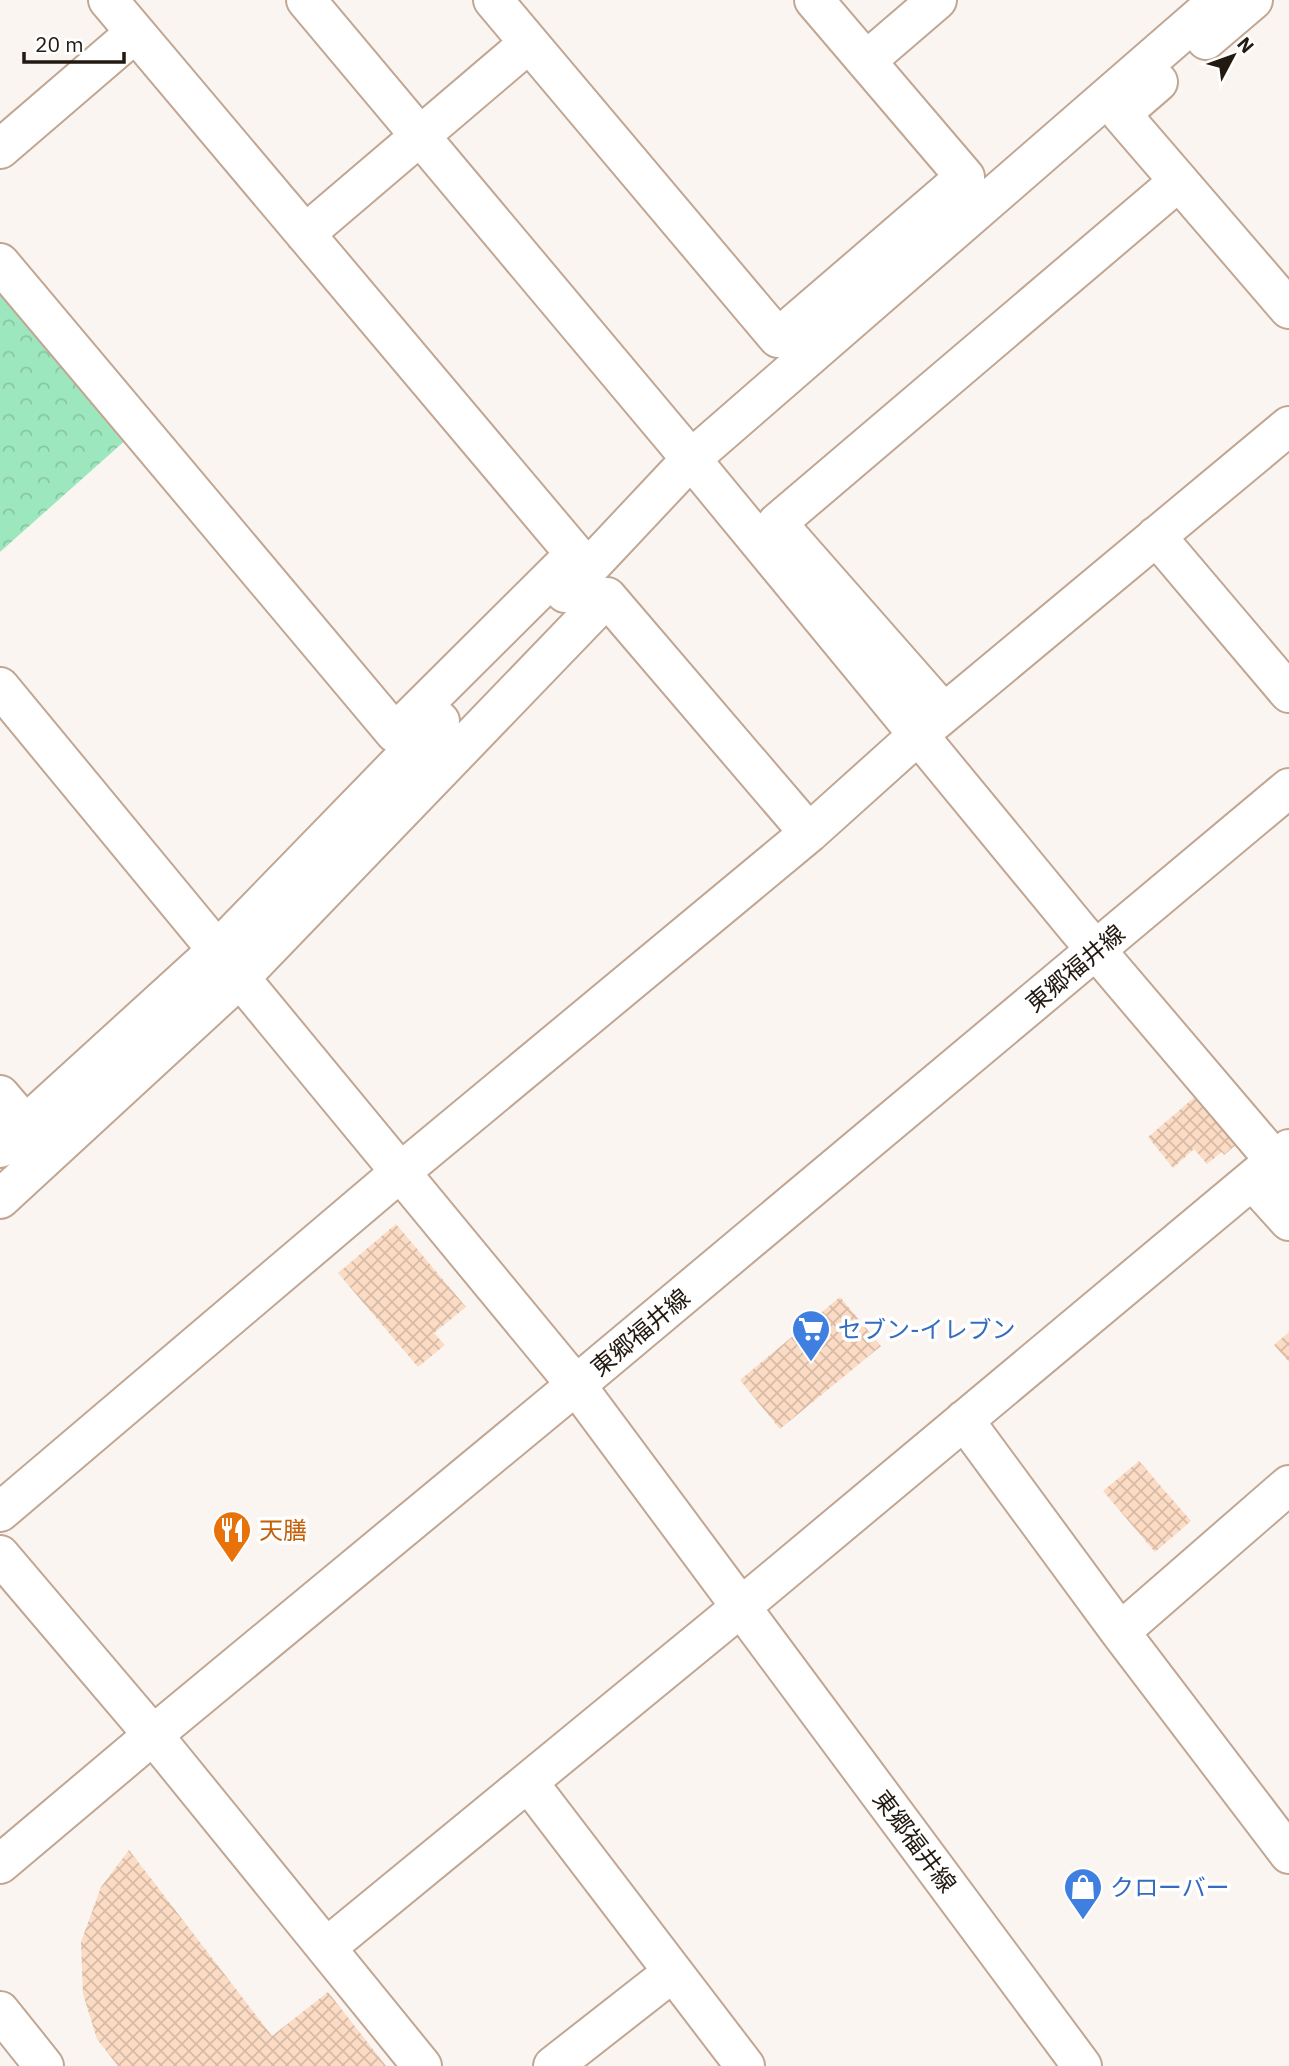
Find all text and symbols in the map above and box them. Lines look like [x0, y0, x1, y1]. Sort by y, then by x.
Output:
scale bar [24, 21, 124, 65]
north arrow [1198, 21, 1268, 91]
text: 20 m [35, 30, 84, 58]
text: N [1232, 32, 1259, 58]
street label: 東郷福井線 [1019, 917, 1131, 1019]
street label: 東郷福井線 [584, 1281, 696, 1383]
supermarket icon: セブン-イレブン [790, 1308, 832, 1363]
place label: セブン-イレブン [838, 1313, 1016, 1345]
restaurant icon: 天膳 [211, 1509, 253, 1564]
place label: 天膳 [259, 1514, 307, 1546]
street label: 東郷福井線 [866, 1783, 964, 1899]
shop icon: クローバー [1062, 1866, 1104, 1921]
place label: クローバー [1110, 1871, 1230, 1903]

